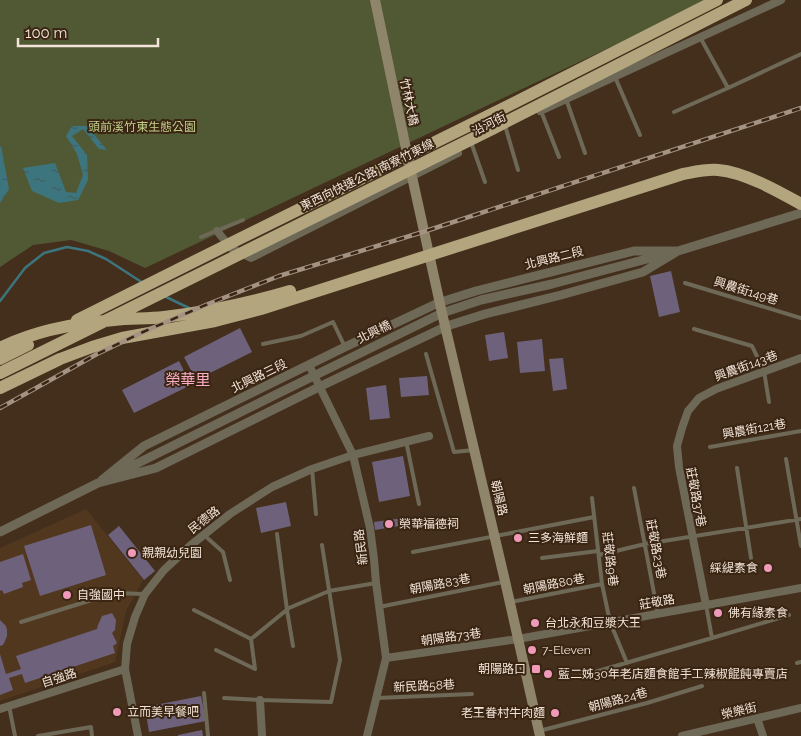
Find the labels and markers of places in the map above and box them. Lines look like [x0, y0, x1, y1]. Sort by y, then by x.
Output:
place label: 榮華福德祠 [399, 517, 459, 531]
marker: 榮華福德祠 [383, 518, 395, 530]
place label: 三多海鮮麵 [528, 531, 588, 545]
marker: 三多海鮮麵 [512, 532, 524, 544]
place label: 親親幼兒園 [142, 546, 202, 560]
marker: 親親幼兒園 [126, 547, 138, 559]
place label: 綵緹素食 [710, 561, 758, 575]
marker: 綵緹素食 [762, 562, 774, 574]
place label: 自強國中 [77, 588, 125, 602]
marker: 自強國中 [61, 589, 73, 601]
place label: 佛有緣素食 [728, 606, 788, 620]
marker: 佛有緣素食 [712, 607, 724, 619]
place label: 台北永和豆漿大王 [545, 616, 641, 630]
marker: 台北永和豆漿大王 [529, 617, 541, 629]
place label: 7-Eleven [542, 643, 591, 657]
marker: 7-Eleven [526, 644, 538, 656]
place label: 朝陽路口 [478, 662, 526, 676]
marker: 朝陽路口 [530, 663, 542, 675]
place label: 藍二姊30年老店麵食館手工辣椒餛飩專賣店 [558, 667, 788, 681]
marker: 藍二姊30年老店麵食館手工辣椒餛飩專賣店 [542, 668, 554, 680]
place label: 立而美早餐吧 [127, 705, 199, 719]
marker: 立而美早餐吧 [111, 706, 123, 718]
place label: 老王眷村牛肉麵 [461, 706, 545, 720]
marker: 老王眷村牛肉麵 [549, 707, 561, 719]

